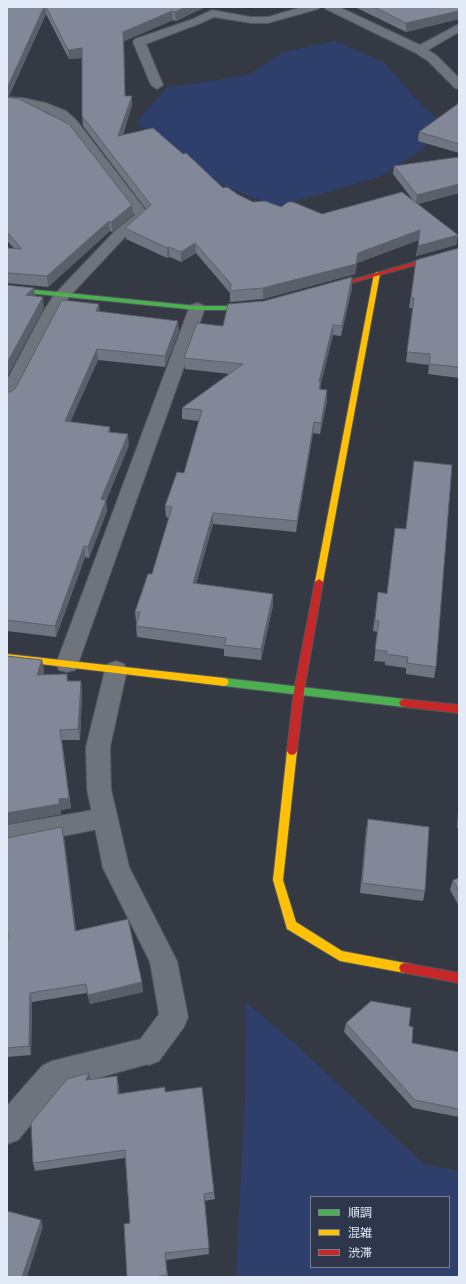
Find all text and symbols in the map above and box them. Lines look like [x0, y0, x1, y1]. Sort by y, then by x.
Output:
legend [310, 1196, 450, 1268]
text: 順調 [348, 1203, 372, 1221]
text: 混雑 [348, 1223, 372, 1241]
text: 渋滞 [348, 1243, 372, 1261]

